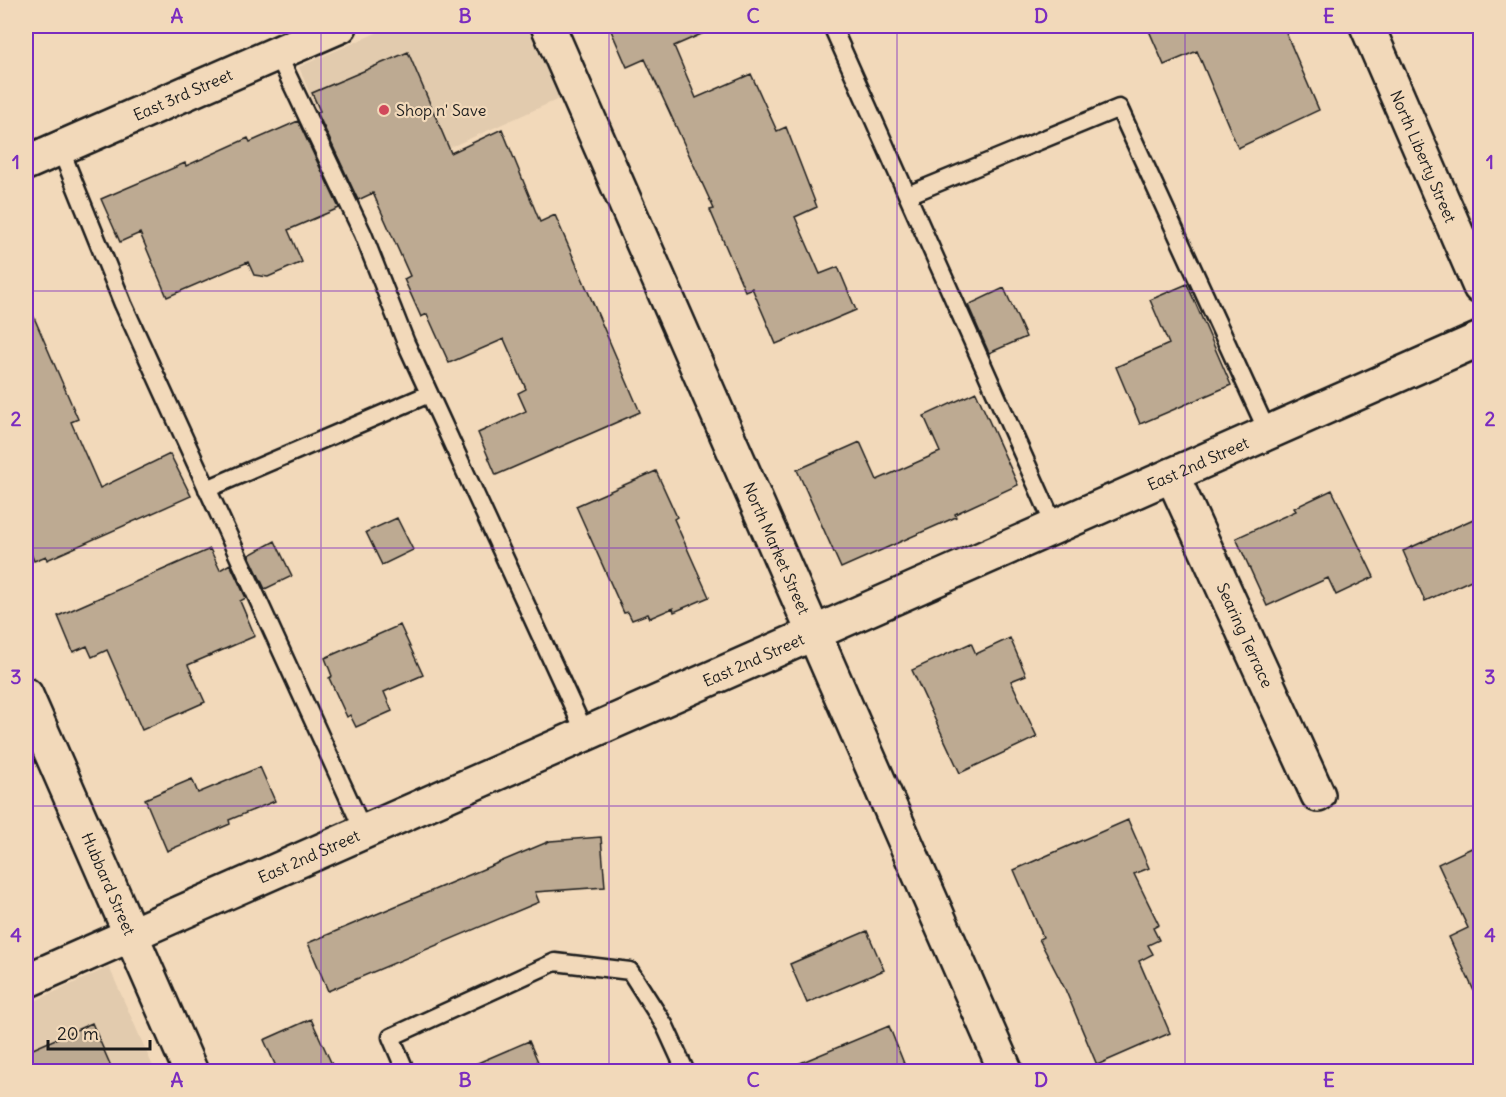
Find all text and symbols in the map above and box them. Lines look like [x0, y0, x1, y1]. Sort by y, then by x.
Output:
text: A [171, 3, 184, 28]
text: B [458, 3, 472, 28]
text: C [746, 3, 760, 28]
text: D [1034, 3, 1048, 28]
text: E [1323, 3, 1335, 28]
street label: East 3rd Street [130, 64, 236, 125]
street label: North Liberty Street [1386, 87, 1461, 226]
place label: Shop n' Save [396, 100, 486, 120]
marker: Shop n' Save [377, 103, 391, 117]
text: 1 [12, 149, 20, 174]
text: 1 [1486, 149, 1494, 174]
text: 2 [11, 406, 22, 431]
text: 2 [1485, 406, 1496, 431]
street label: East 2nd Street [1144, 432, 1252, 495]
street label: North Market Street [739, 479, 815, 618]
street label: Searing Terrace [1212, 580, 1278, 691]
street label: East 2nd Street [699, 629, 808, 691]
text: 3 [10, 664, 22, 689]
text: 3 [1484, 664, 1496, 689]
street label: East 2nd Street [255, 825, 363, 887]
street label: Hubbard Street [77, 829, 140, 939]
text: 4 [10, 922, 22, 947]
text: 4 [1484, 922, 1496, 947]
scale bar [48, 1013, 150, 1051]
text: 20 m [57, 1022, 99, 1045]
text: A [171, 1067, 184, 1092]
text: B [458, 1067, 472, 1092]
text: C [746, 1067, 760, 1092]
text: D [1034, 1067, 1048, 1092]
text: E [1323, 1067, 1335, 1092]

